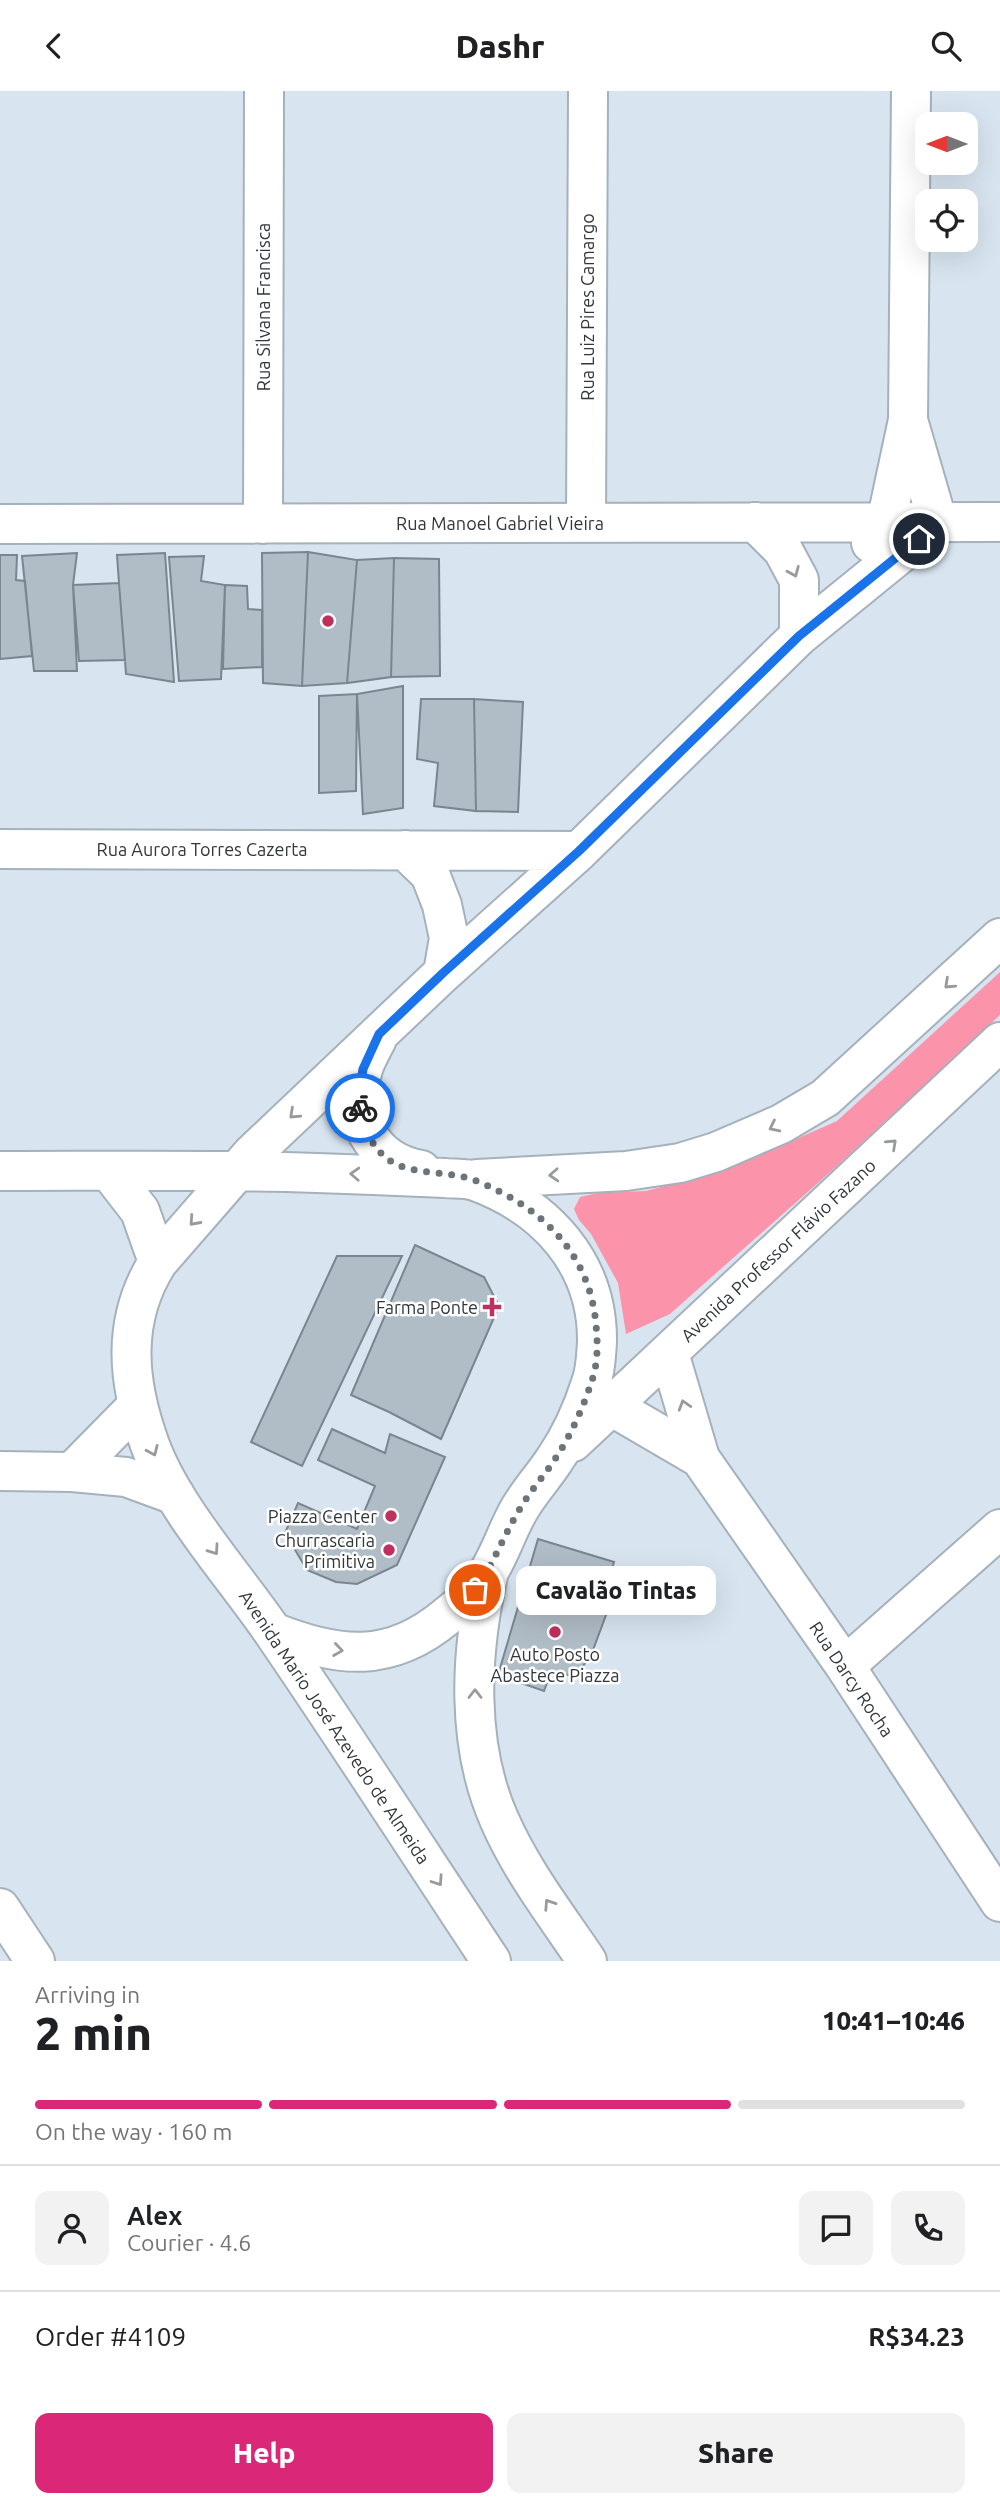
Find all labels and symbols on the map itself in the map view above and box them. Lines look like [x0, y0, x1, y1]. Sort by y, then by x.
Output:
north arrow [915, 112, 978, 175]
street label: Rua Luiz Pires Camargo [577, 213, 597, 401]
street label: Rua Silvana Francisca [253, 223, 273, 391]
pin [889, 509, 949, 569]
street label: Rua Manoel Gabriel Vieira [396, 513, 604, 533]
one-way arrow [786, 565, 800, 578]
place label: ㅤ [342, 611, 359, 631]
marker: ㅤ [320, 613, 336, 629]
street label: Rua Aurora Torres Cazerta [97, 839, 308, 859]
one-way arrow [945, 976, 958, 989]
courier [325, 1073, 395, 1143]
one-way arrow [289, 1106, 302, 1119]
one-way arrow [769, 1119, 781, 1133]
one-way arrow [884, 1139, 897, 1152]
street label: Avenida Professor Flávio Fazano [677, 1155, 879, 1345]
one-way arrow [349, 1167, 360, 1182]
one-way arrow [548, 1168, 559, 1183]
one-way arrow [190, 1213, 202, 1226]
place label: Farma Ponte [376, 1297, 478, 1317]
marker: Farma Ponte [484, 1299, 500, 1315]
one-way arrow [677, 1399, 692, 1411]
one-way arrow [145, 1444, 159, 1456]
place label: Piazza Center [268, 1506, 377, 1526]
marker: Piazza Center [383, 1508, 399, 1524]
place label: Churrascaria Primitiva [275, 1530, 375, 1571]
one-way arrow [206, 1542, 219, 1555]
marker: Churrascaria Primitiva [381, 1542, 397, 1558]
pin [445, 1560, 505, 1620]
callout: Cavalão Tintas [517, 1565, 716, 1615]
street label: Avenida Mario José Azevedo de Almeida [236, 1587, 434, 1867]
street label: Rua Darcy Rocha [806, 1618, 898, 1740]
marker: Auto Posto Abastece Piazza [547, 1624, 563, 1640]
one-way arrow [333, 1642, 344, 1657]
place label: Auto Posto Abastece Piazza [491, 1644, 619, 1685]
one-way arrow [467, 1688, 483, 1698]
one-way arrow [430, 1873, 442, 1886]
one-way arrow [545, 1899, 557, 1912]

